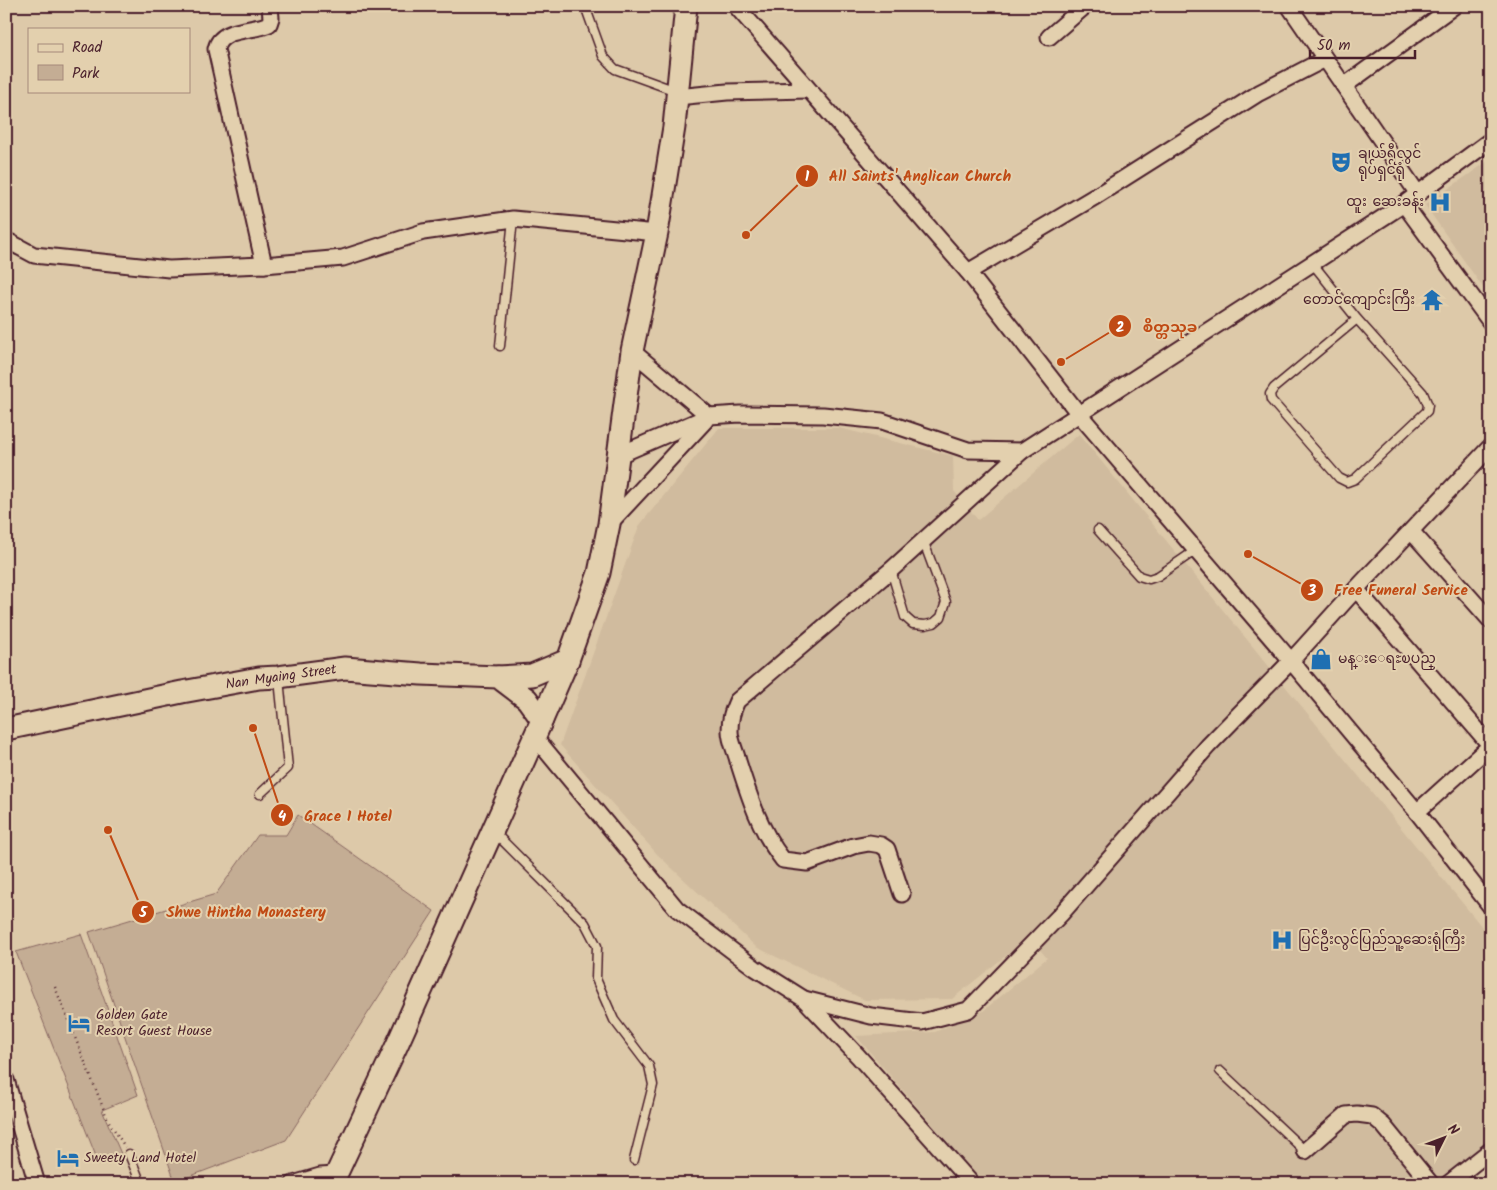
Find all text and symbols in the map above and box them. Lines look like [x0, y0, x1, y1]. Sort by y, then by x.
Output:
legend [28, 28, 190, 92]
scale bar [1310, 28, 1414, 60]
text: 50 m [1317, 34, 1351, 58]
text: Road [72, 36, 103, 60]
text: Park [72, 62, 100, 86]
place label: ချယ်ရီလွင် ရုပ်ရှင်ရုံ [1358, 143, 1421, 181]
theatre icon: ချယ်ရီလွင် ရုပ်ရှင်ရုံ [1328, 149, 1354, 175]
callout: All Saints' Anglican Church [794, 161, 1022, 191]
text: 1 [805, 165, 810, 189]
text: All Saints' Anglican Church [829, 165, 1011, 189]
hospital icon: ထူး ဆေးခန်း [1427, 189, 1453, 215]
place label: ထူး ဆေးခန်း [1346, 191, 1424, 213]
temple icon: တောင်ကျောင်းကြီး [1419, 287, 1445, 313]
place label: တောင်ကျောင်းကြီး [1303, 289, 1415, 311]
callout: စိတ္တသုခ [1108, 311, 1207, 341]
text: 2 [1116, 316, 1125, 340]
text: စိတ္တသုခ [1143, 316, 1197, 340]
callout: Free Funeral Service [1300, 575, 1478, 605]
text: 3 [1307, 579, 1316, 603]
text: Free Funeral Service [1334, 579, 1469, 603]
shop icon: မန္းေရႊၿပည္ [1308, 646, 1334, 672]
place label: မန္းေရႊၿပည္ [1338, 648, 1436, 670]
street label: Nan Myaing Street [224, 658, 338, 696]
callout: Grace 1 Hotel [269, 800, 402, 830]
text: 4 [278, 805, 286, 829]
text: Grace 1 Hotel [304, 805, 392, 829]
callout: Shwe Hintha Monastery [131, 897, 336, 927]
text: 5 [138, 901, 148, 925]
text: Shwe Hintha Monastery [166, 901, 326, 925]
hospital icon: ပြင်ဦးလွင်ပြည်သူ့ဆေးရုံကြီး [1269, 927, 1295, 953]
place label: ပြင်ဦးလွင်ပြည်သူ့ဆေးရုံကြီး [1298, 929, 1465, 951]
place label: Golden Gate Resort Guest House [96, 1004, 212, 1042]
hotel icon: Golden Gate Resort Guest House [66, 1010, 92, 1036]
north arrow [1420, 1112, 1470, 1162]
text: N [1442, 1119, 1464, 1141]
hotel icon: Sweety Land Hotel [55, 1145, 81, 1171]
place label: Sweety Land Hotel [84, 1147, 197, 1169]

